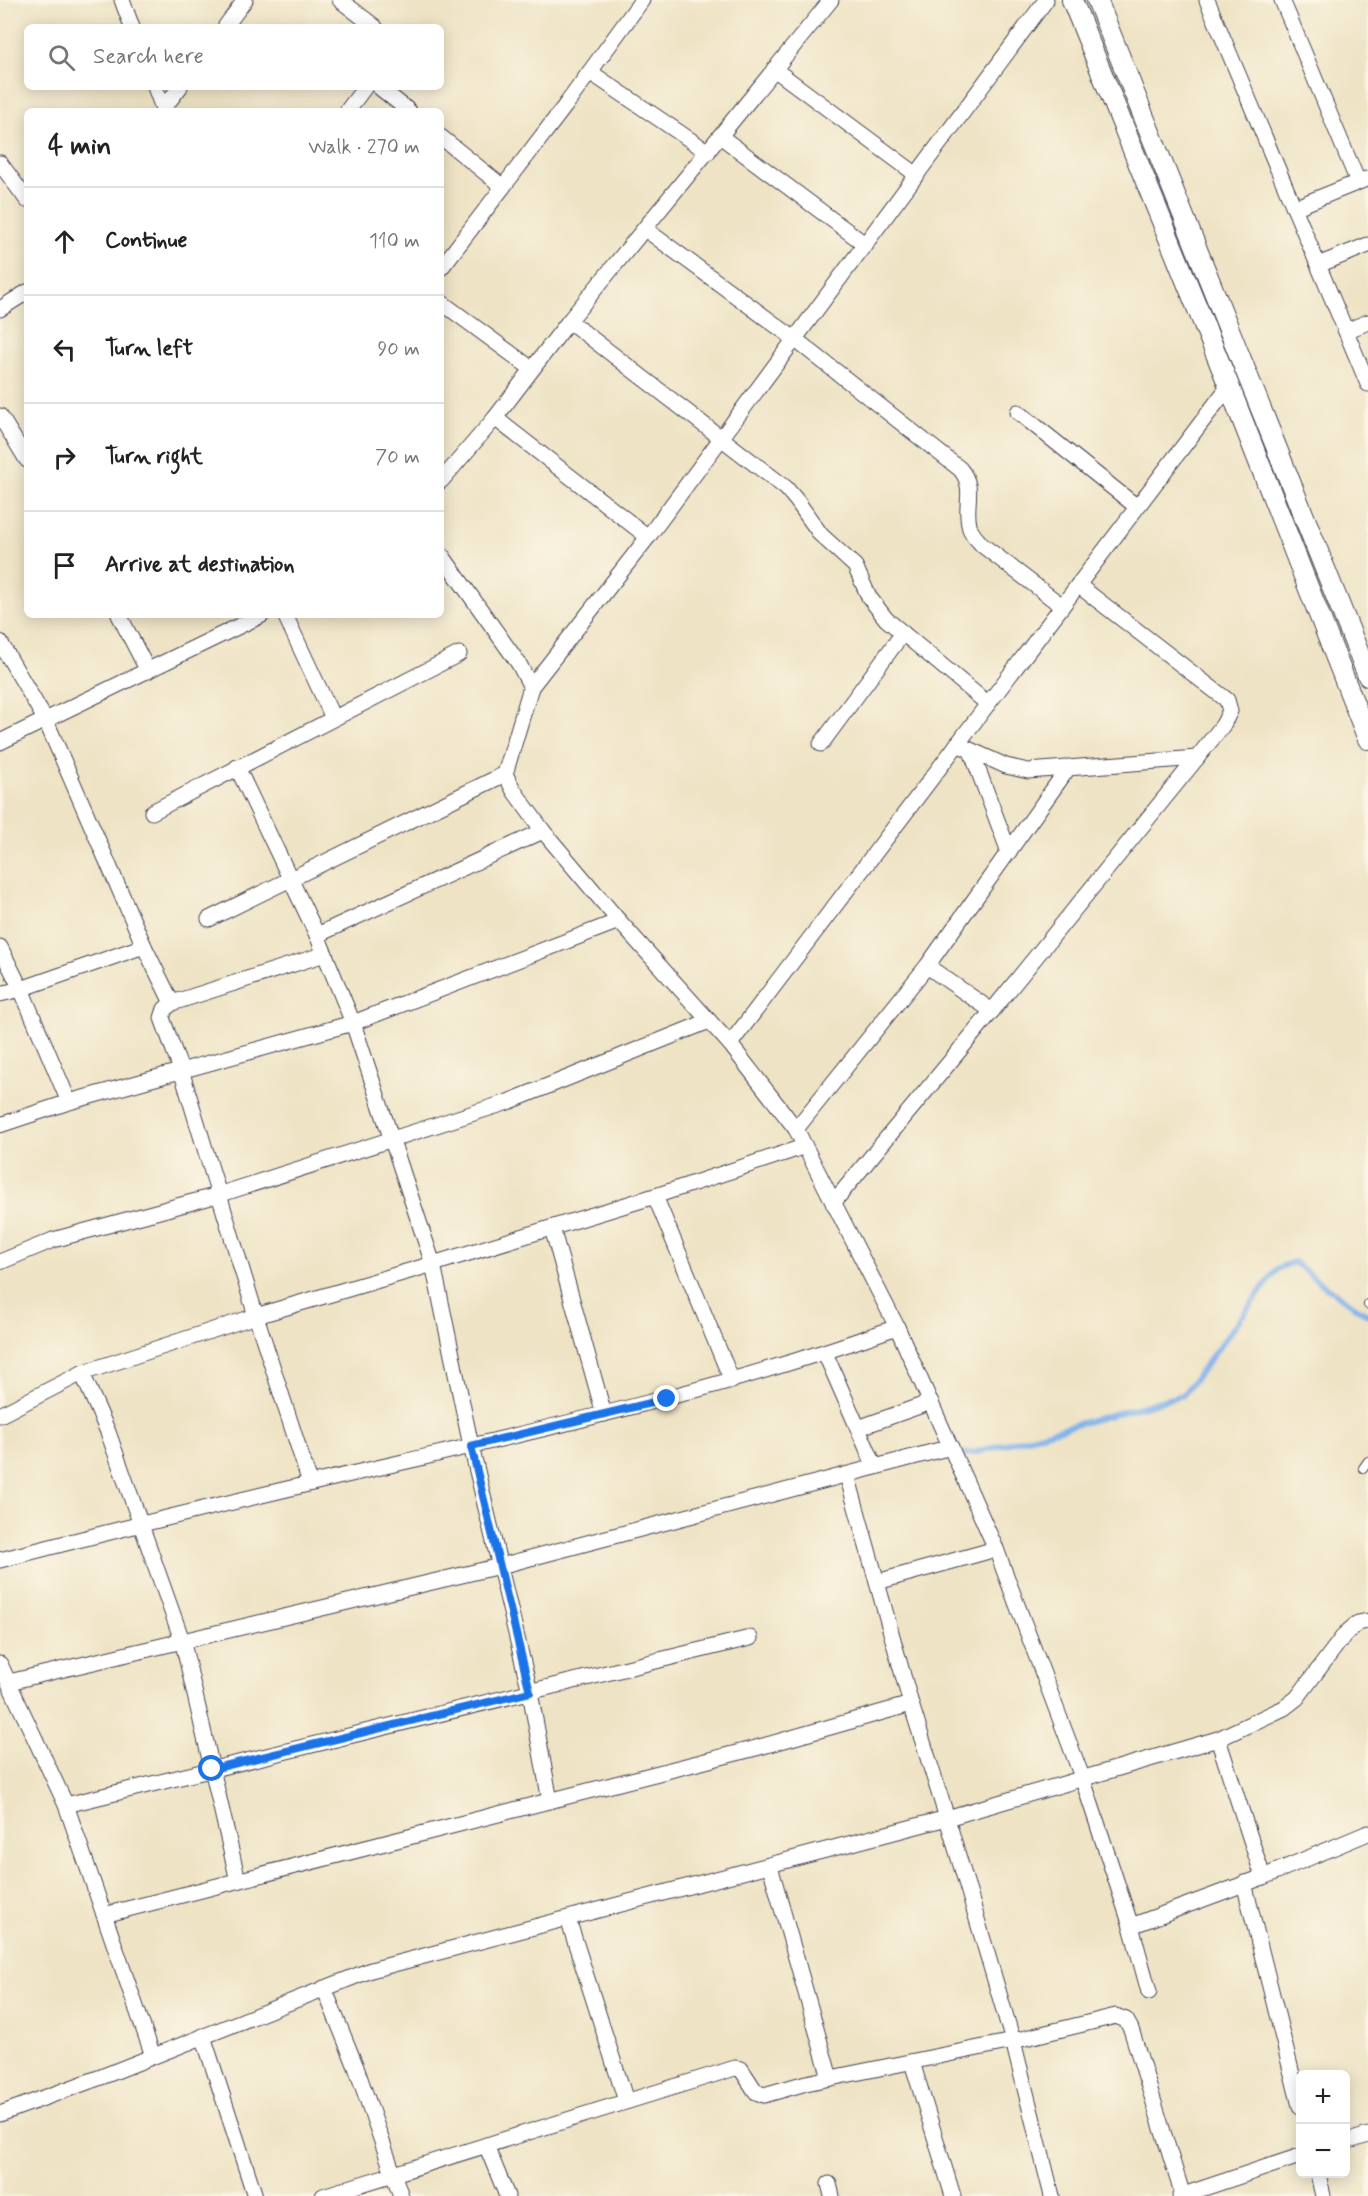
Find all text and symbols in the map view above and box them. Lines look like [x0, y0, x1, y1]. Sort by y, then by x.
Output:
search box [24, 24, 444, 90]
icon: search [45, 41, 78, 74]
text: Search here [93, 43, 204, 71]
text: 4 min [48, 130, 111, 164]
text: Walk · 270 m [308, 134, 420, 161]
icon: ahead [48, 225, 81, 258]
text: Continue [105, 227, 187, 255]
text: 110 m [369, 228, 420, 255]
icon: left [48, 333, 81, 366]
text: Turn left [105, 335, 193, 363]
text: 90 m [377, 336, 420, 363]
icon: right [48, 441, 81, 474]
text: Turn right [105, 443, 203, 471]
text: 70 m [375, 444, 420, 471]
icon: arrive [48, 549, 81, 582]
text: Arrive at destination [105, 551, 295, 579]
route end [653, 1385, 679, 1411]
route start [198, 1755, 224, 1781]
map controls [1296, 2070, 1350, 2178]
button: + [1296, 2070, 1350, 2124]
button: − [1296, 2124, 1350, 2178]

